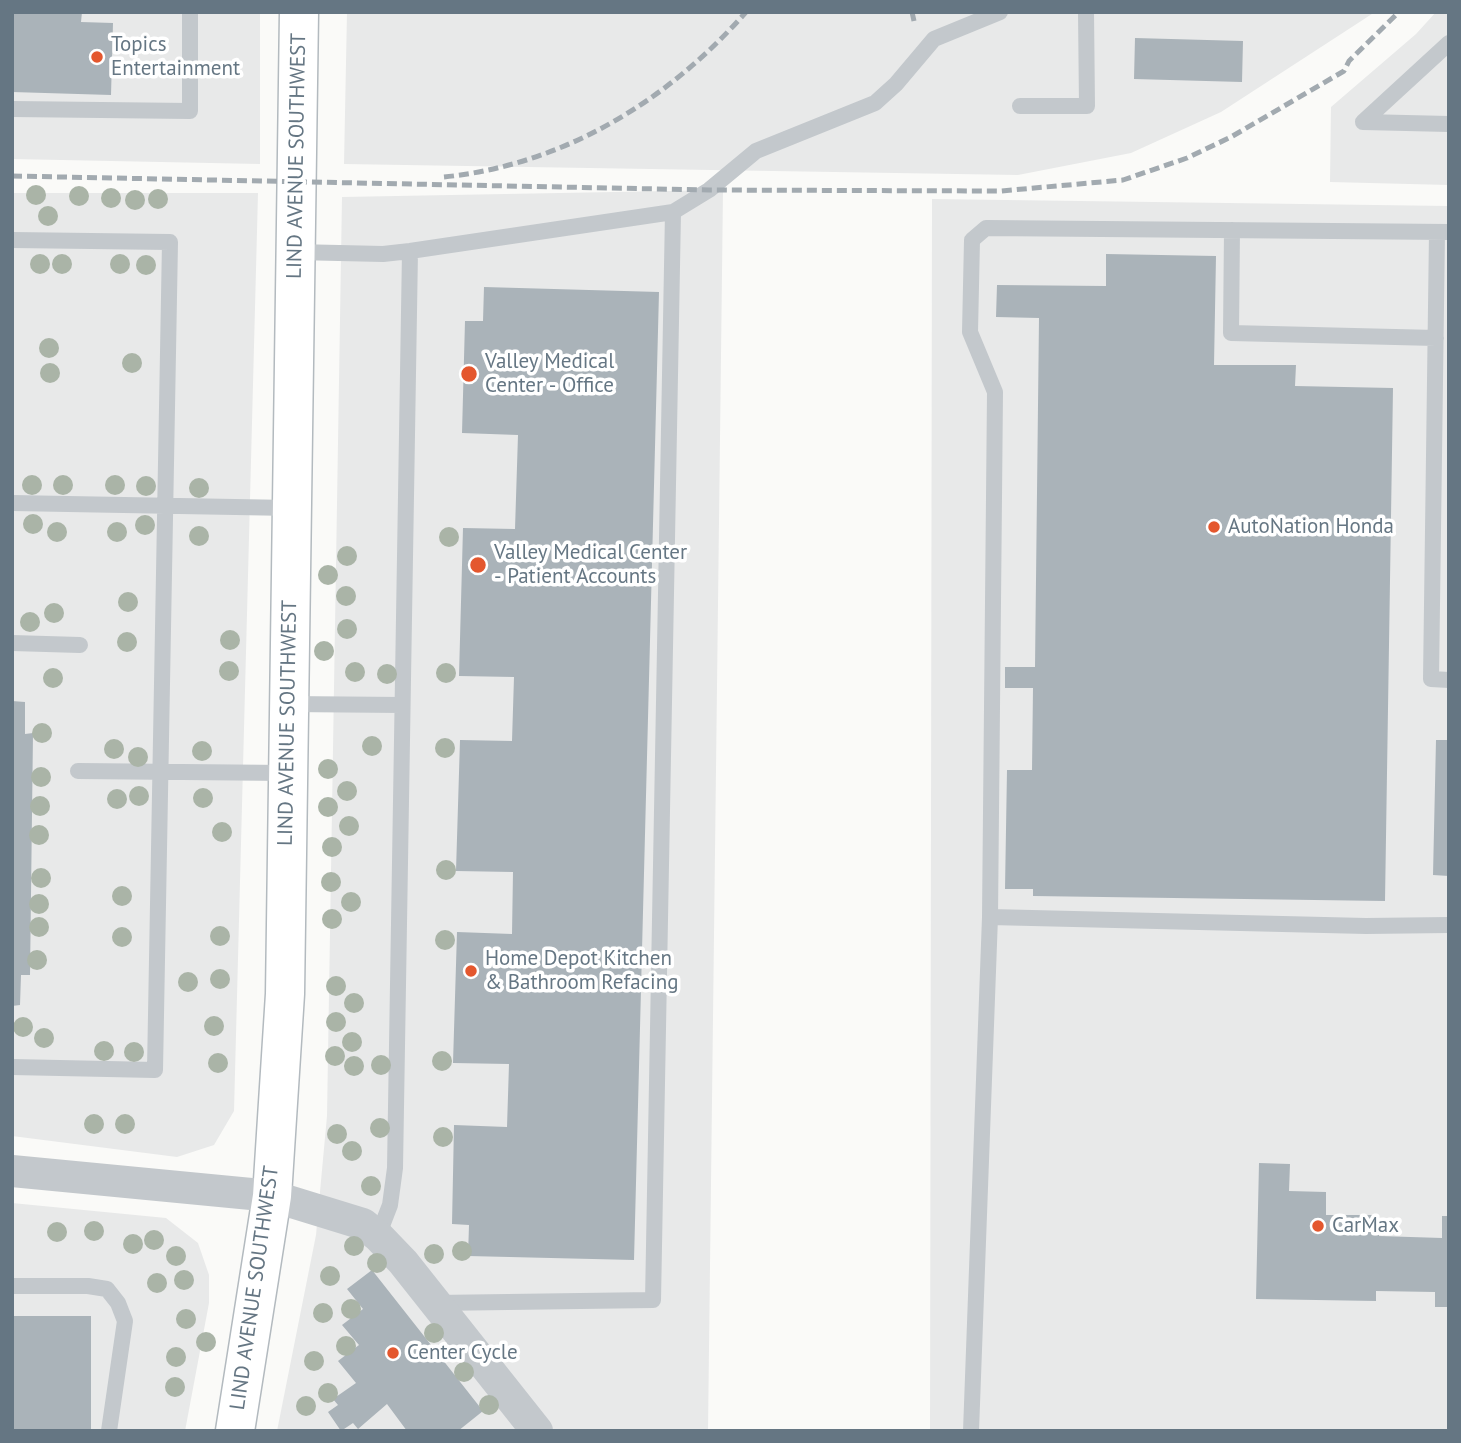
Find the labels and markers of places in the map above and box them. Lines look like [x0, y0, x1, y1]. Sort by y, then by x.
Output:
place label: Topics Entertainment [111, 32, 240, 82]
marker: Topics Entertainment [89, 49, 105, 65]
place label: Valley Medical Center - Office [485, 349, 614, 399]
marker: Valley Medical Center - Office [459, 364, 479, 384]
place label: AutoNation Honda [1228, 514, 1394, 540]
marker: AutoNation Honda [1206, 519, 1222, 535]
place label: Valley Medical Center - Patient Accounts [494, 540, 687, 590]
marker: Valley Medical Center - Patient Accounts [468, 555, 488, 575]
place label: Home Depot Kitchen & Bathroom Refacing [485, 946, 678, 996]
marker: Home Depot Kitchen & Bathroom Refacing [463, 963, 479, 979]
place label: CarMax [1332, 1213, 1399, 1239]
marker: CarMax [1310, 1218, 1326, 1234]
place label: Center Cycle [407, 1340, 518, 1366]
marker: Center Cycle [385, 1345, 401, 1361]

